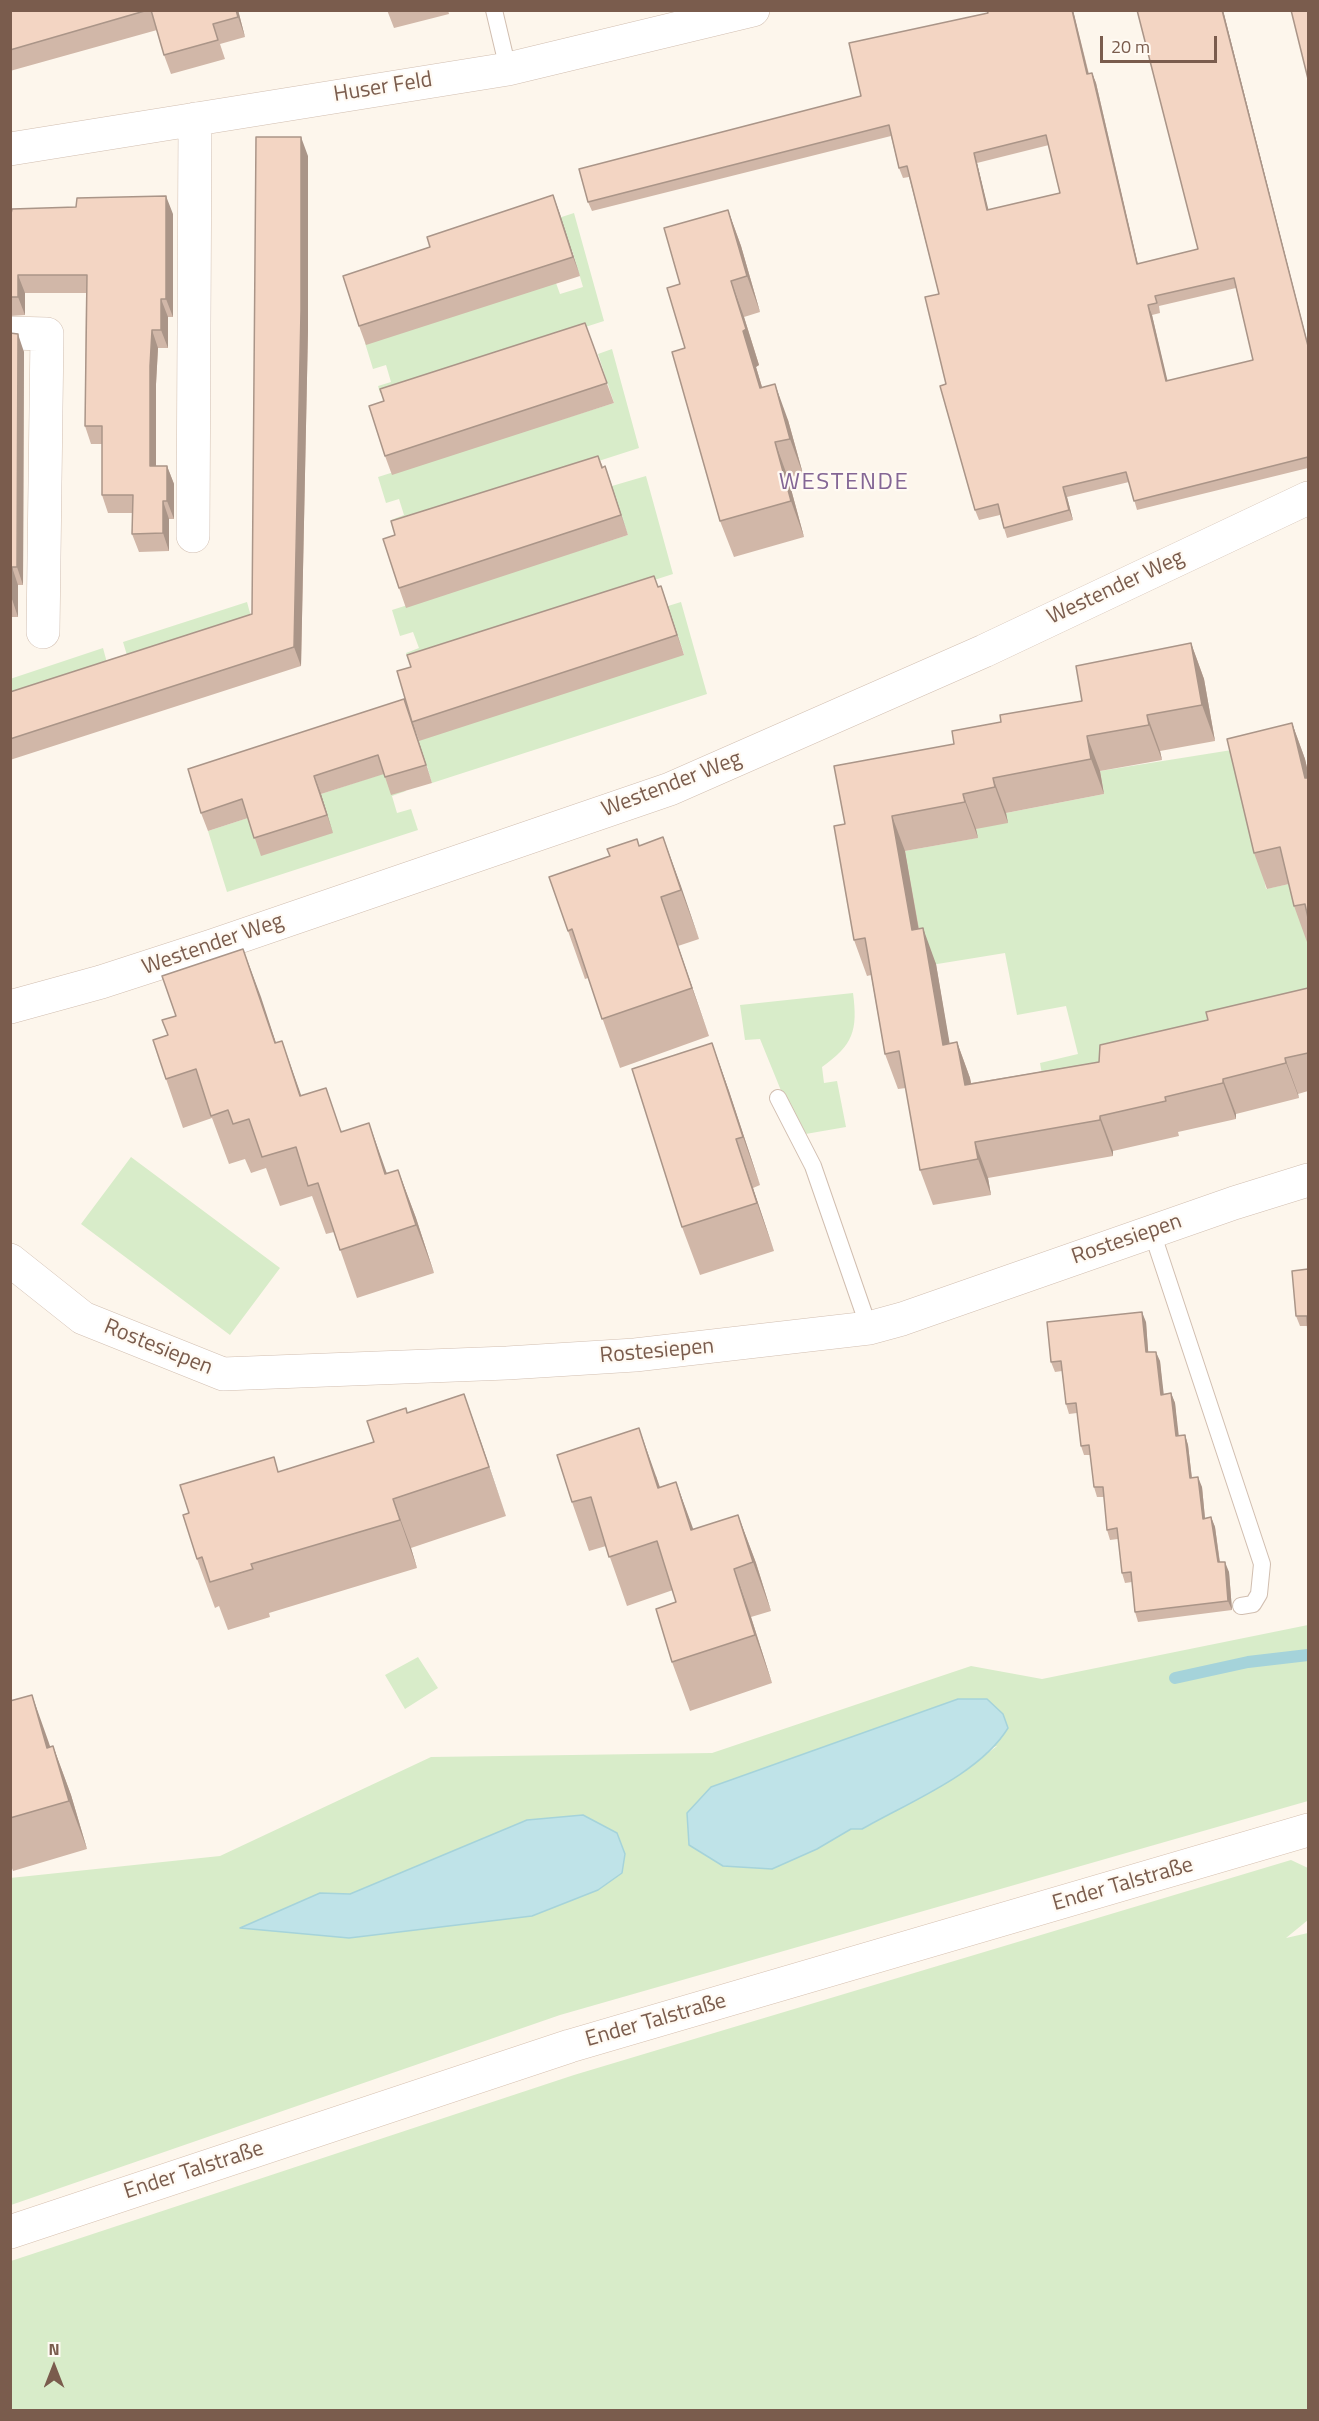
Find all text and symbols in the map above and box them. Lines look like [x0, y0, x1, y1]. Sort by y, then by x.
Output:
scale bar [1103, 24, 1220, 62]
text: 20 m [1111, 33, 1150, 60]
street label: Huser Feld [332, 67, 434, 109]
district label: WESTENDE [779, 469, 909, 497]
street label: Westender Weg [1043, 545, 1189, 631]
street label: Westender Weg [598, 746, 746, 824]
street label: Westender Weg [139, 908, 287, 982]
street label: Rostesiepen [1068, 1209, 1186, 1271]
street label: Rostesiepen [100, 1314, 216, 1382]
street label: Rostesiepen [599, 1334, 715, 1370]
street label: Ender Talstraße [1050, 1852, 1196, 1918]
street label: Ender Talstraße [583, 1988, 729, 2054]
street label: Ender Talstraße [121, 2136, 267, 2206]
north arrow [24, 2337, 84, 2397]
text: N [48, 2337, 60, 2361]

